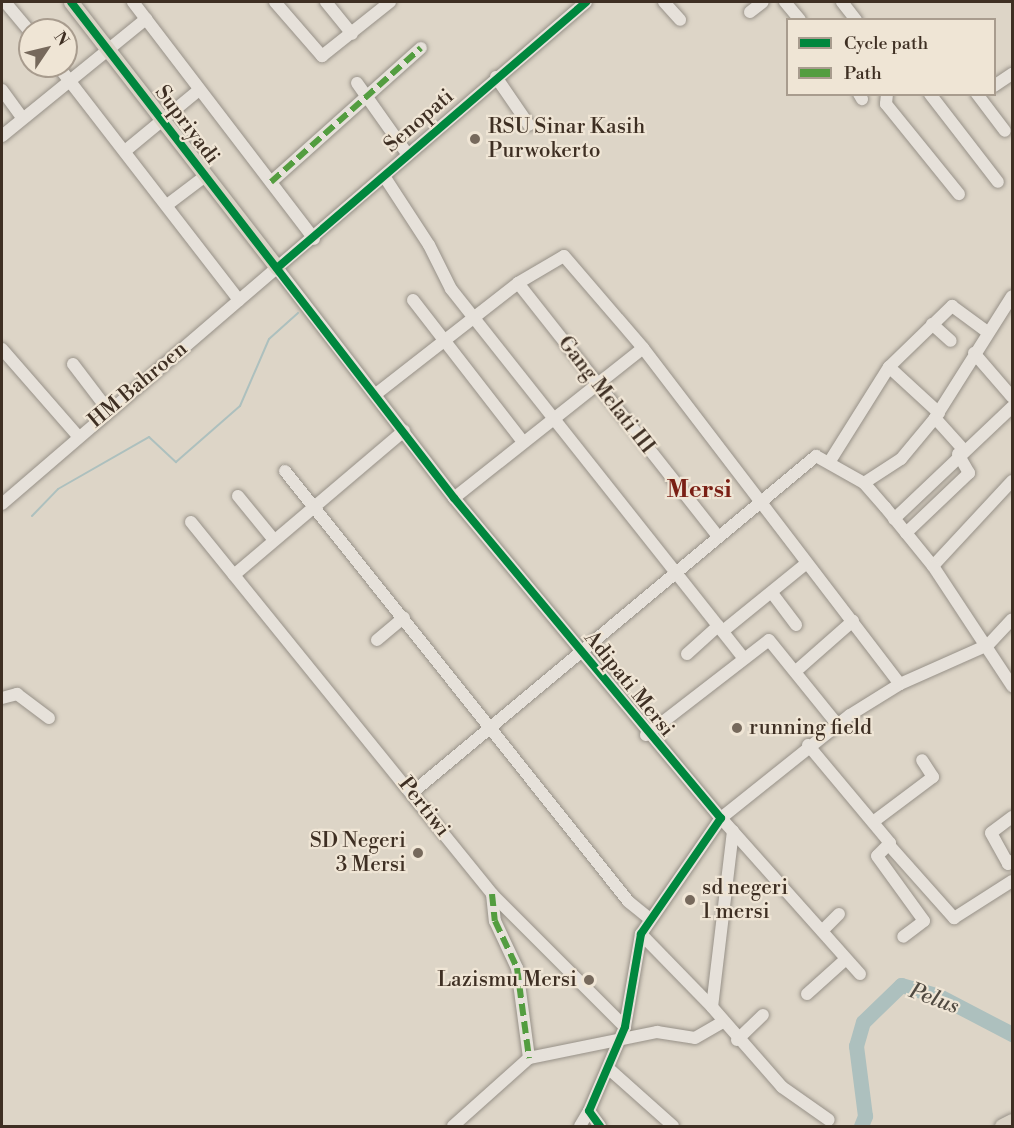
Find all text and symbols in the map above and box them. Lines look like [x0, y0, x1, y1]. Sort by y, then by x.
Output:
north arrow [18, 18, 78, 78]
legend [786, 18, 996, 96]
text: N [49, 28, 73, 50]
text: Cycle path [844, 32, 928, 55]
text: Path [844, 62, 882, 85]
street label: Supriyadi [149, 81, 225, 169]
street label: Senopati [379, 84, 459, 158]
place label: RSU Sinar Kasih Purwokerto [488, 114, 645, 164]
marker: RSU Sinar Kasih Purwokerto [466, 130, 484, 148]
street label: Gang Melati III [552, 331, 660, 459]
street label: HM Bahroen [83, 336, 193, 434]
district label: Mersi [666, 477, 732, 505]
street label: Adipati Mersi [579, 626, 679, 742]
place label: running field [749, 715, 872, 741]
marker: running field [730, 721, 744, 735]
street label: Pertiwi [393, 772, 455, 842]
place label: SD Negeri 3 Mersi [310, 828, 406, 878]
marker: SD Negeri 3 Mersi [411, 846, 425, 860]
place label: sd negeri 1 mersi [702, 875, 788, 925]
marker: sd negeri 1 mersi [683, 893, 697, 907]
place label: Lazismu Mersi [437, 967, 577, 993]
marker: Lazismu Mersi [582, 973, 596, 987]
water label: Pelus [906, 978, 962, 1020]

